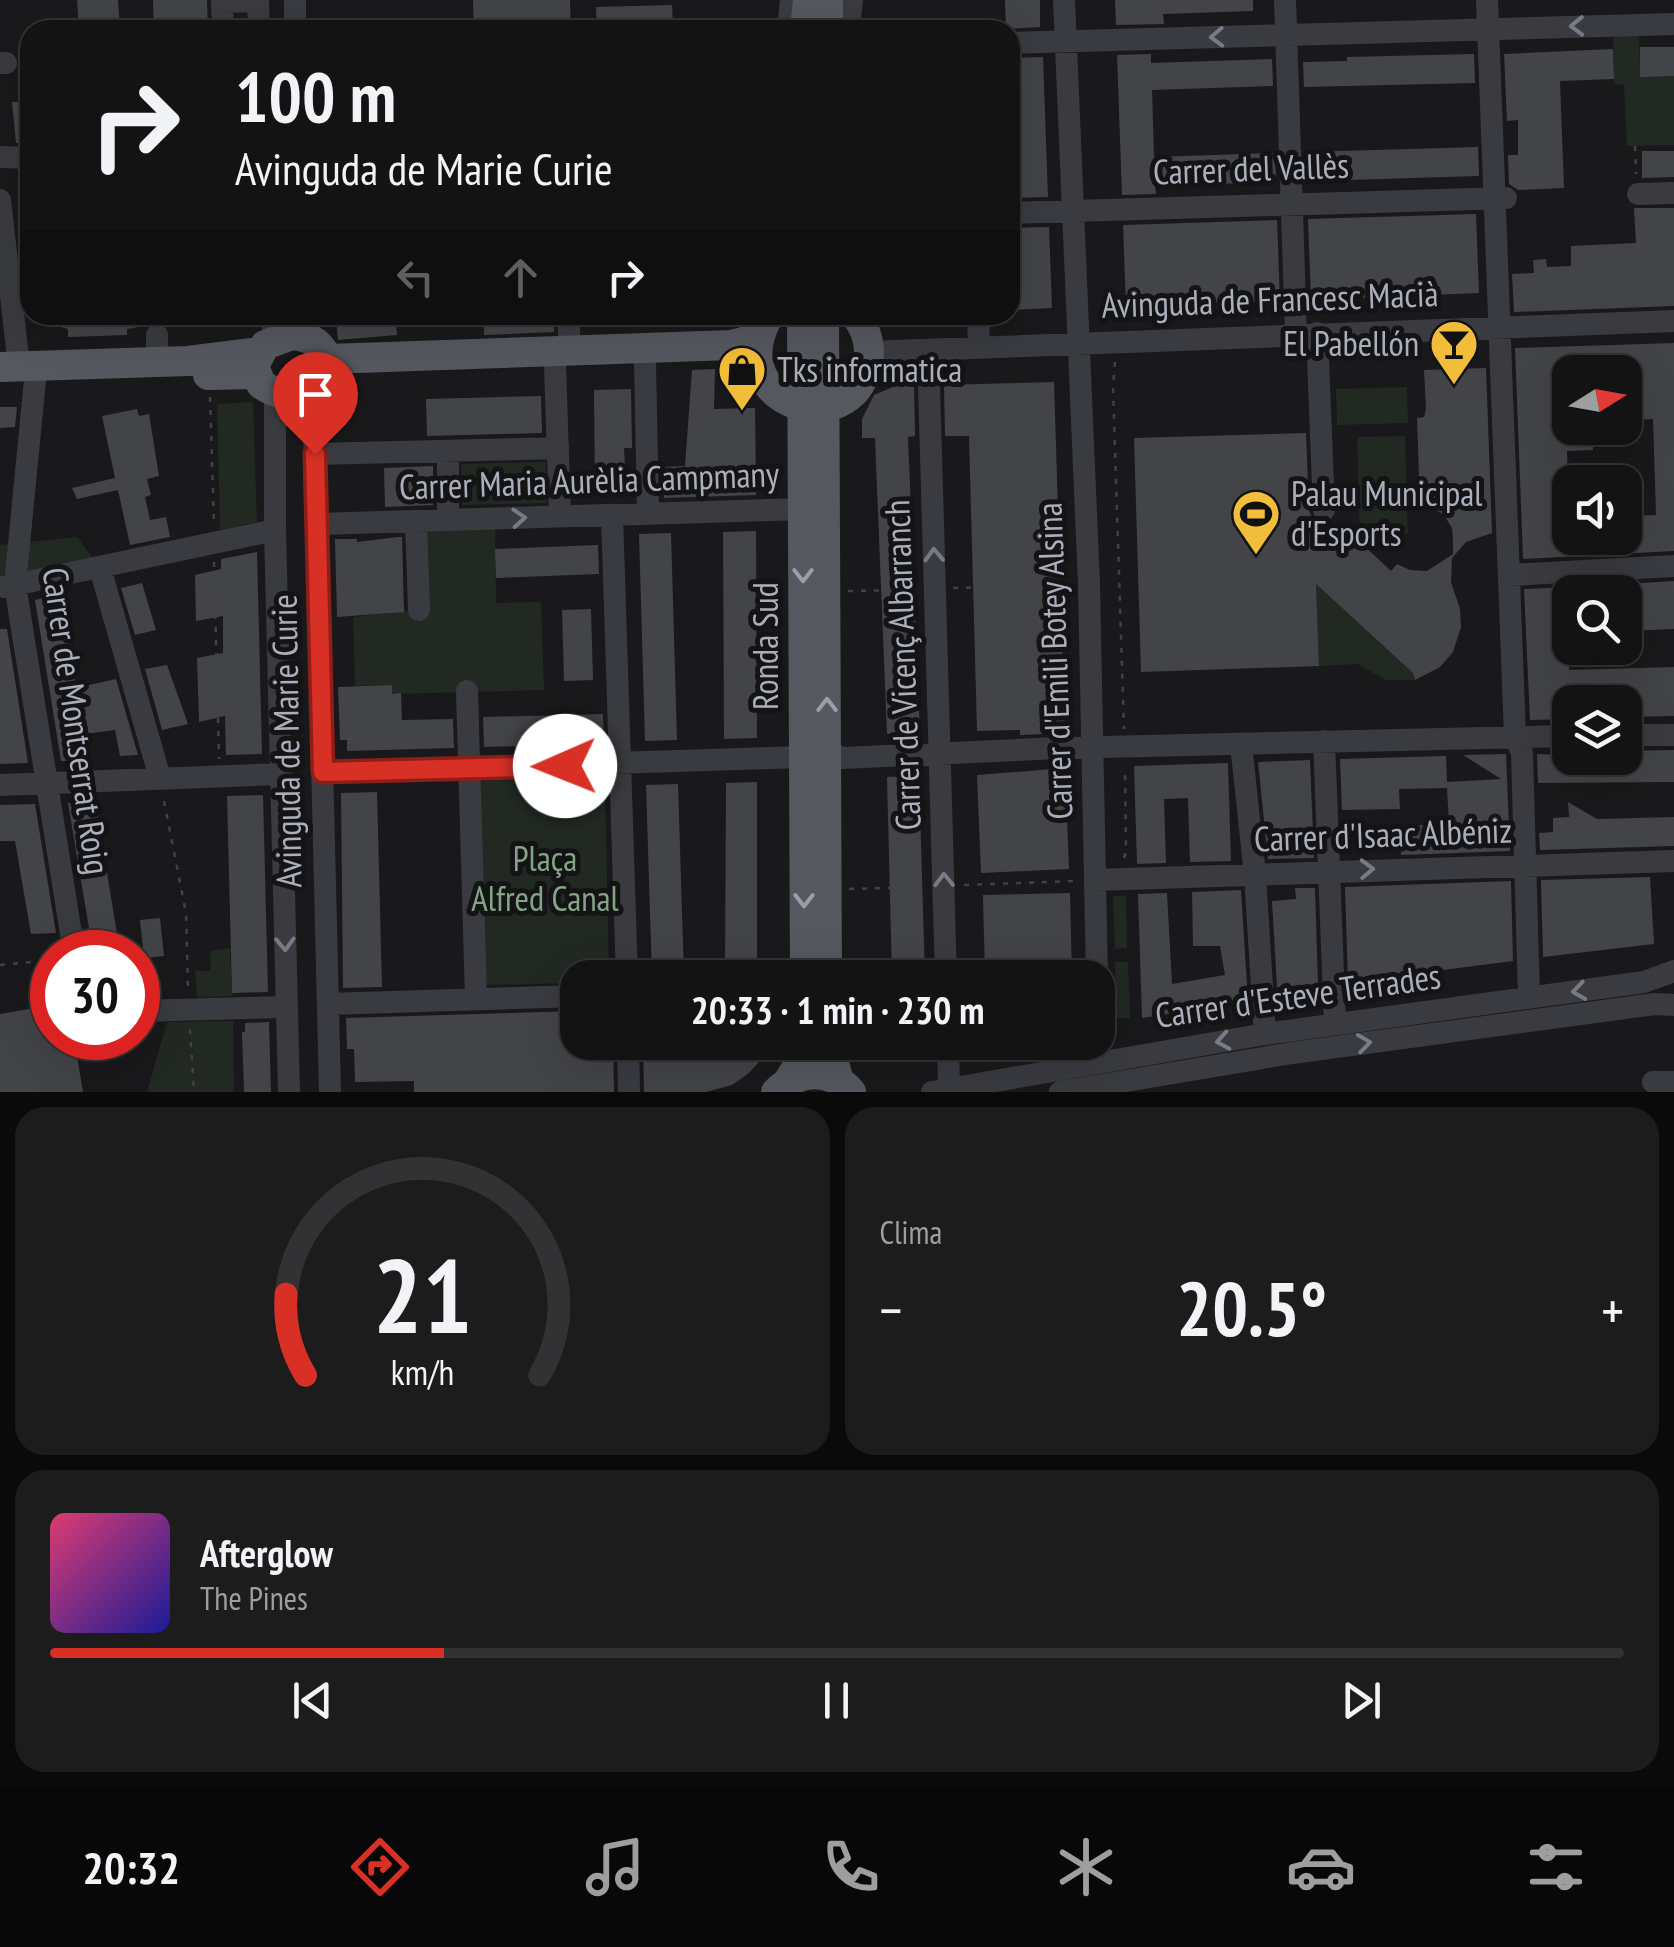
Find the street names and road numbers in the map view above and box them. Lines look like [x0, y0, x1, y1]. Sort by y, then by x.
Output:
street label: Carrer del Vallès [1152, 142, 1350, 194]
street label: Avinguda de Francesc Macià [1101, 270, 1439, 328]
street label: Carrer Maria Aurèlia Campmany [398, 450, 781, 510]
street label: Carrer de Vicenç Albarranch [873, 499, 931, 831]
street label: Carrer d'Emili Botey Alsina [1025, 502, 1083, 820]
street label: Carrer de Montserrat Roig [33, 564, 121, 877]
street label: Ronda Sud [742, 582, 788, 710]
street label: Avinguda de Marie Curie [260, 594, 312, 888]
street label: Carrer d'Isaac Albéniz [1253, 807, 1513, 861]
street label: Carrer d'Esteve Terrades [1152, 952, 1443, 1038]

